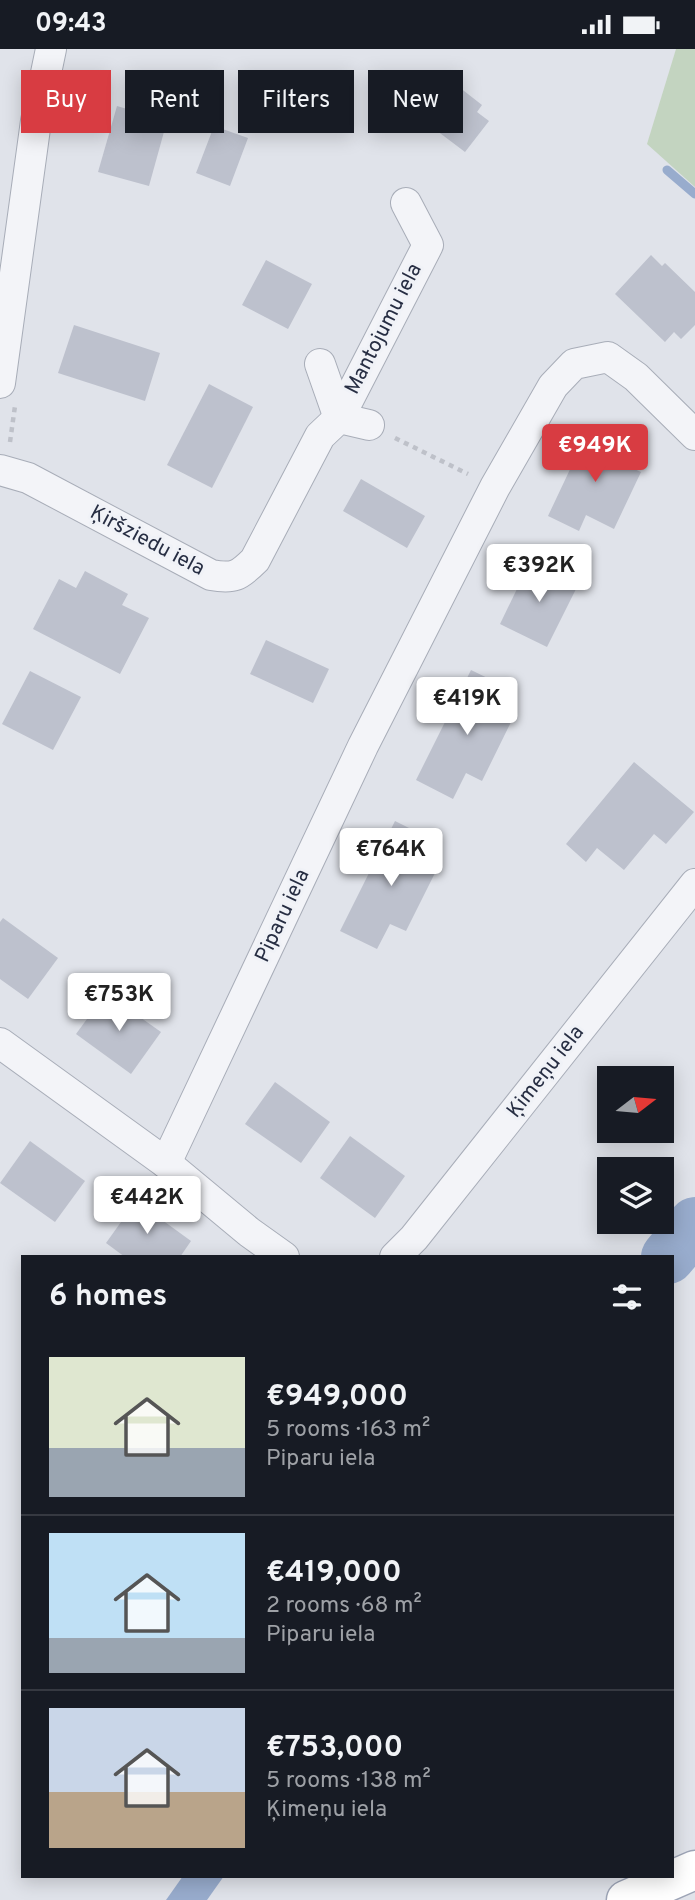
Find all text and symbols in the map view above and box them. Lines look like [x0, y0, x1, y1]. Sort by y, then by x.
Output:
text: 09:43 [35, 8, 107, 41]
chip: Buy [21, 70, 111, 133]
chip: Rent [125, 70, 224, 133]
chip: Filters [238, 70, 354, 133]
chip: New [368, 70, 463, 133]
street label: Mantojumu iela [339, 259, 429, 399]
pin: €949K [546, 425, 644, 484]
text: €949K [558, 432, 632, 461]
street label: Ķiršziedu iela [85, 499, 209, 583]
pin: €392K [490, 545, 588, 604]
text: €392K [503, 552, 575, 581]
pin: €419K [418, 677, 516, 737]
text: €419K [433, 685, 502, 714]
pin: €764K [342, 829, 440, 888]
text: €764K [356, 836, 426, 865]
street label: Piparu iela [250, 865, 316, 967]
pin: €753K [70, 974, 168, 1033]
text: €753K [84, 981, 154, 1010]
street label: Ķimeņu iela [501, 1020, 591, 1124]
north arrow [597, 1066, 674, 1143]
map controls [597, 1066, 674, 1234]
button: layers [597, 1157, 674, 1234]
pin: €442K [98, 1177, 196, 1236]
text: €442K [110, 1184, 184, 1213]
icon: filters [608, 1278, 646, 1316]
text: 6 homes [49, 1279, 167, 1316]
text: €949,000 [266, 1379, 408, 1416]
icon: home [105, 1385, 189, 1469]
text: 5 rooms · 163 m² [266, 1416, 430, 1445]
text: Piparu iela [266, 1445, 375, 1474]
text: €419,000 [266, 1555, 402, 1592]
icon: home [105, 1561, 189, 1645]
text: 2 rooms · 68 m² [266, 1592, 422, 1621]
text: Piparu iela [266, 1621, 375, 1650]
text: €753,000 [266, 1730, 403, 1767]
icon: home [105, 1736, 189, 1820]
text: 5 rooms · 138 m² [266, 1767, 431, 1796]
text: Ķimeņu iela [266, 1796, 387, 1825]

